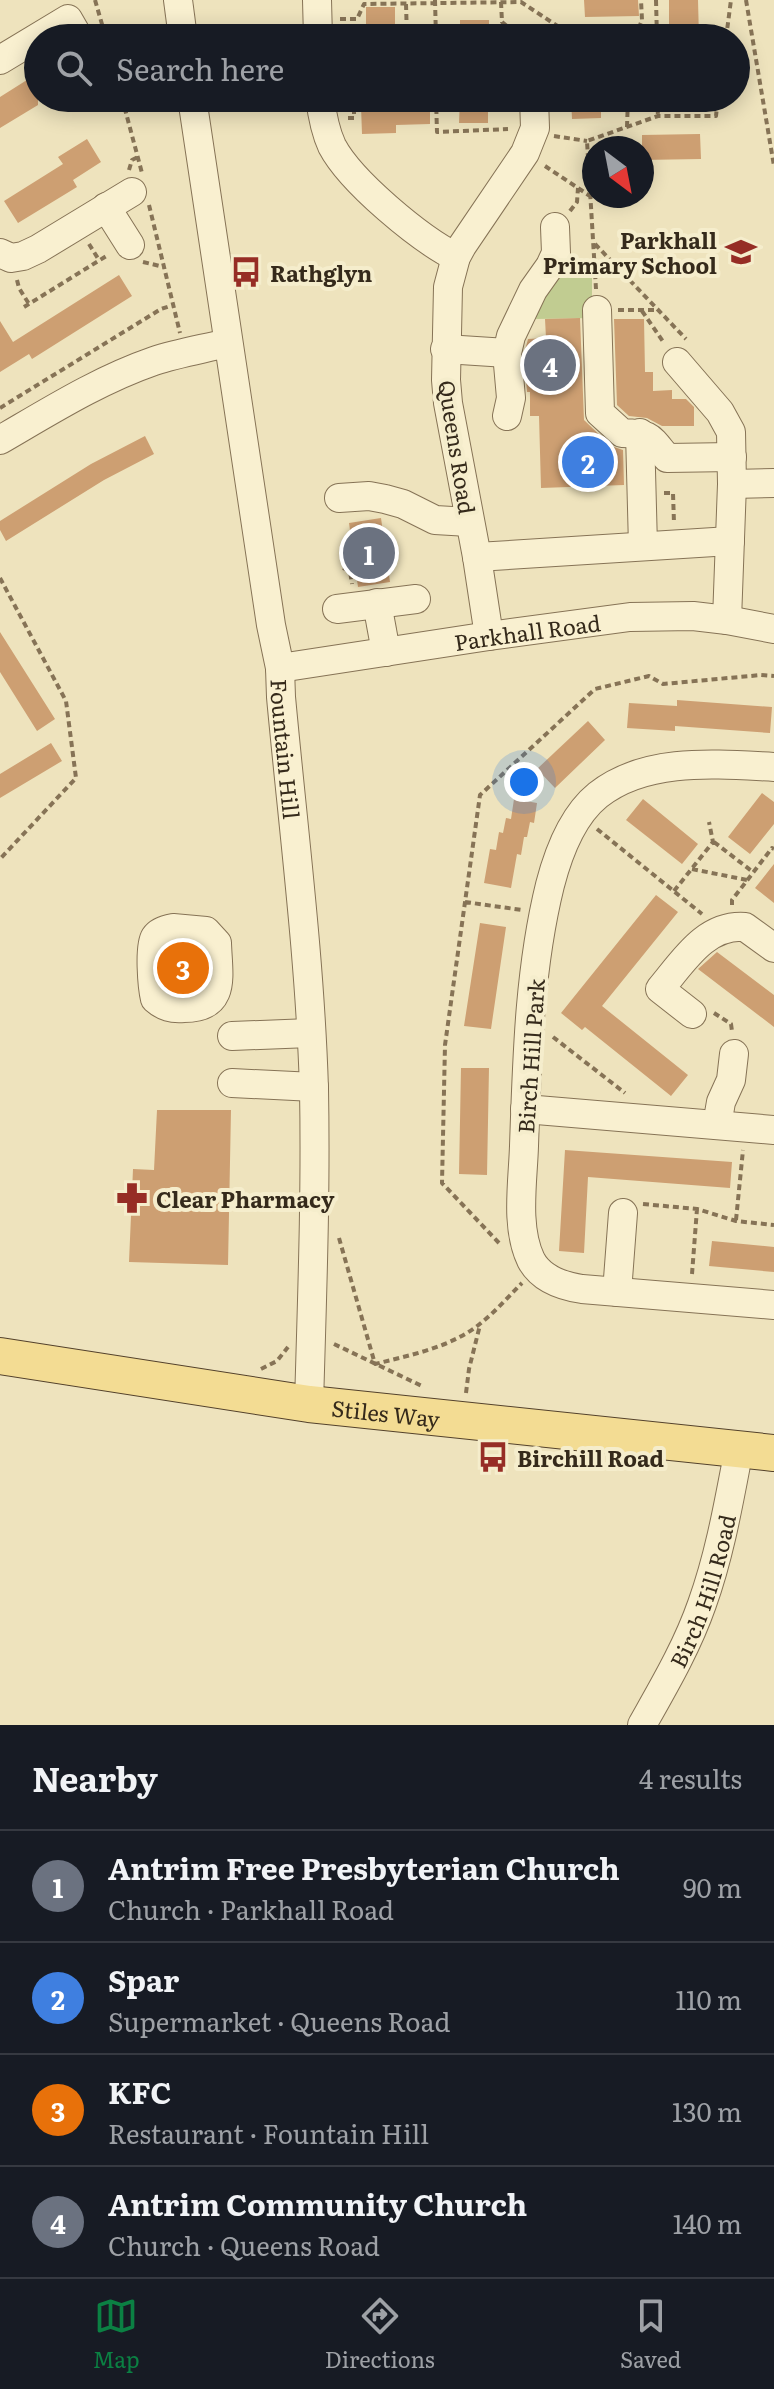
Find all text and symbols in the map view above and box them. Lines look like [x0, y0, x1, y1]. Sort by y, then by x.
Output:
search box [24, 24, 750, 112]
icon: search [52, 46, 96, 90]
text: Search here [116, 46, 284, 90]
north arrow [582, 136, 654, 208]
place label: Parkhall Primary School [543, 223, 717, 281]
school or university icon: Parkhall Primary School [724, 235, 758, 269]
bus stop icon: Rathglyn [229, 255, 263, 289]
place label: Rathglyn [270, 256, 372, 289]
pin: 4 [524, 335, 576, 395]
street label: Queens Road [431, 378, 485, 516]
pin: 2 [562, 432, 614, 492]
pin: 1 [343, 523, 395, 583]
street label: Parkhall Road [452, 605, 602, 658]
street label: Fountain Hill [264, 678, 310, 820]
your location [504, 762, 544, 802]
pin: 3 [157, 938, 209, 998]
street label: Birch Hill Park [508, 977, 552, 1134]
pharmacy icon: Clear Pharmacy [115, 1181, 149, 1215]
place label: Clear Pharmacy [156, 1182, 335, 1215]
street label: Stiles Way [330, 1390, 442, 1434]
bus stop icon: Birchill Road [476, 1440, 510, 1474]
place label: Birchill Road [517, 1441, 664, 1474]
street label: Birch Hill Road [660, 1511, 742, 1673]
text: Nearby [32, 1752, 158, 1802]
text: 4 results [639, 1758, 742, 1797]
text: Antrim Free Presbyterian Church [108, 1845, 620, 1889]
text: 1 [53, 1867, 63, 1906]
text: 90 m [683, 1867, 742, 1906]
text: Church · Parkhall Road [108, 1889, 394, 1928]
text: Spar [108, 1957, 179, 2001]
text: 2 [51, 1979, 65, 2018]
text: 110 m [675, 1979, 742, 2018]
text: Supermarket · Queens Road [108, 2001, 450, 2040]
text: KFC [108, 2069, 172, 2113]
text: 3 [51, 2091, 65, 2130]
text: 130 m [672, 2091, 742, 2130]
text: Restaurant · Fountain Hill [108, 2113, 429, 2152]
text: Antrim Community Church [108, 2181, 527, 2225]
text: 4 [50, 2203, 66, 2242]
text: 140 m [673, 2203, 742, 2242]
text: Church · Queens Road [108, 2225, 380, 2264]
tab: Map [93, 2294, 140, 2375]
tab: Directions [325, 2294, 435, 2375]
tab: Saved [620, 2294, 681, 2375]

